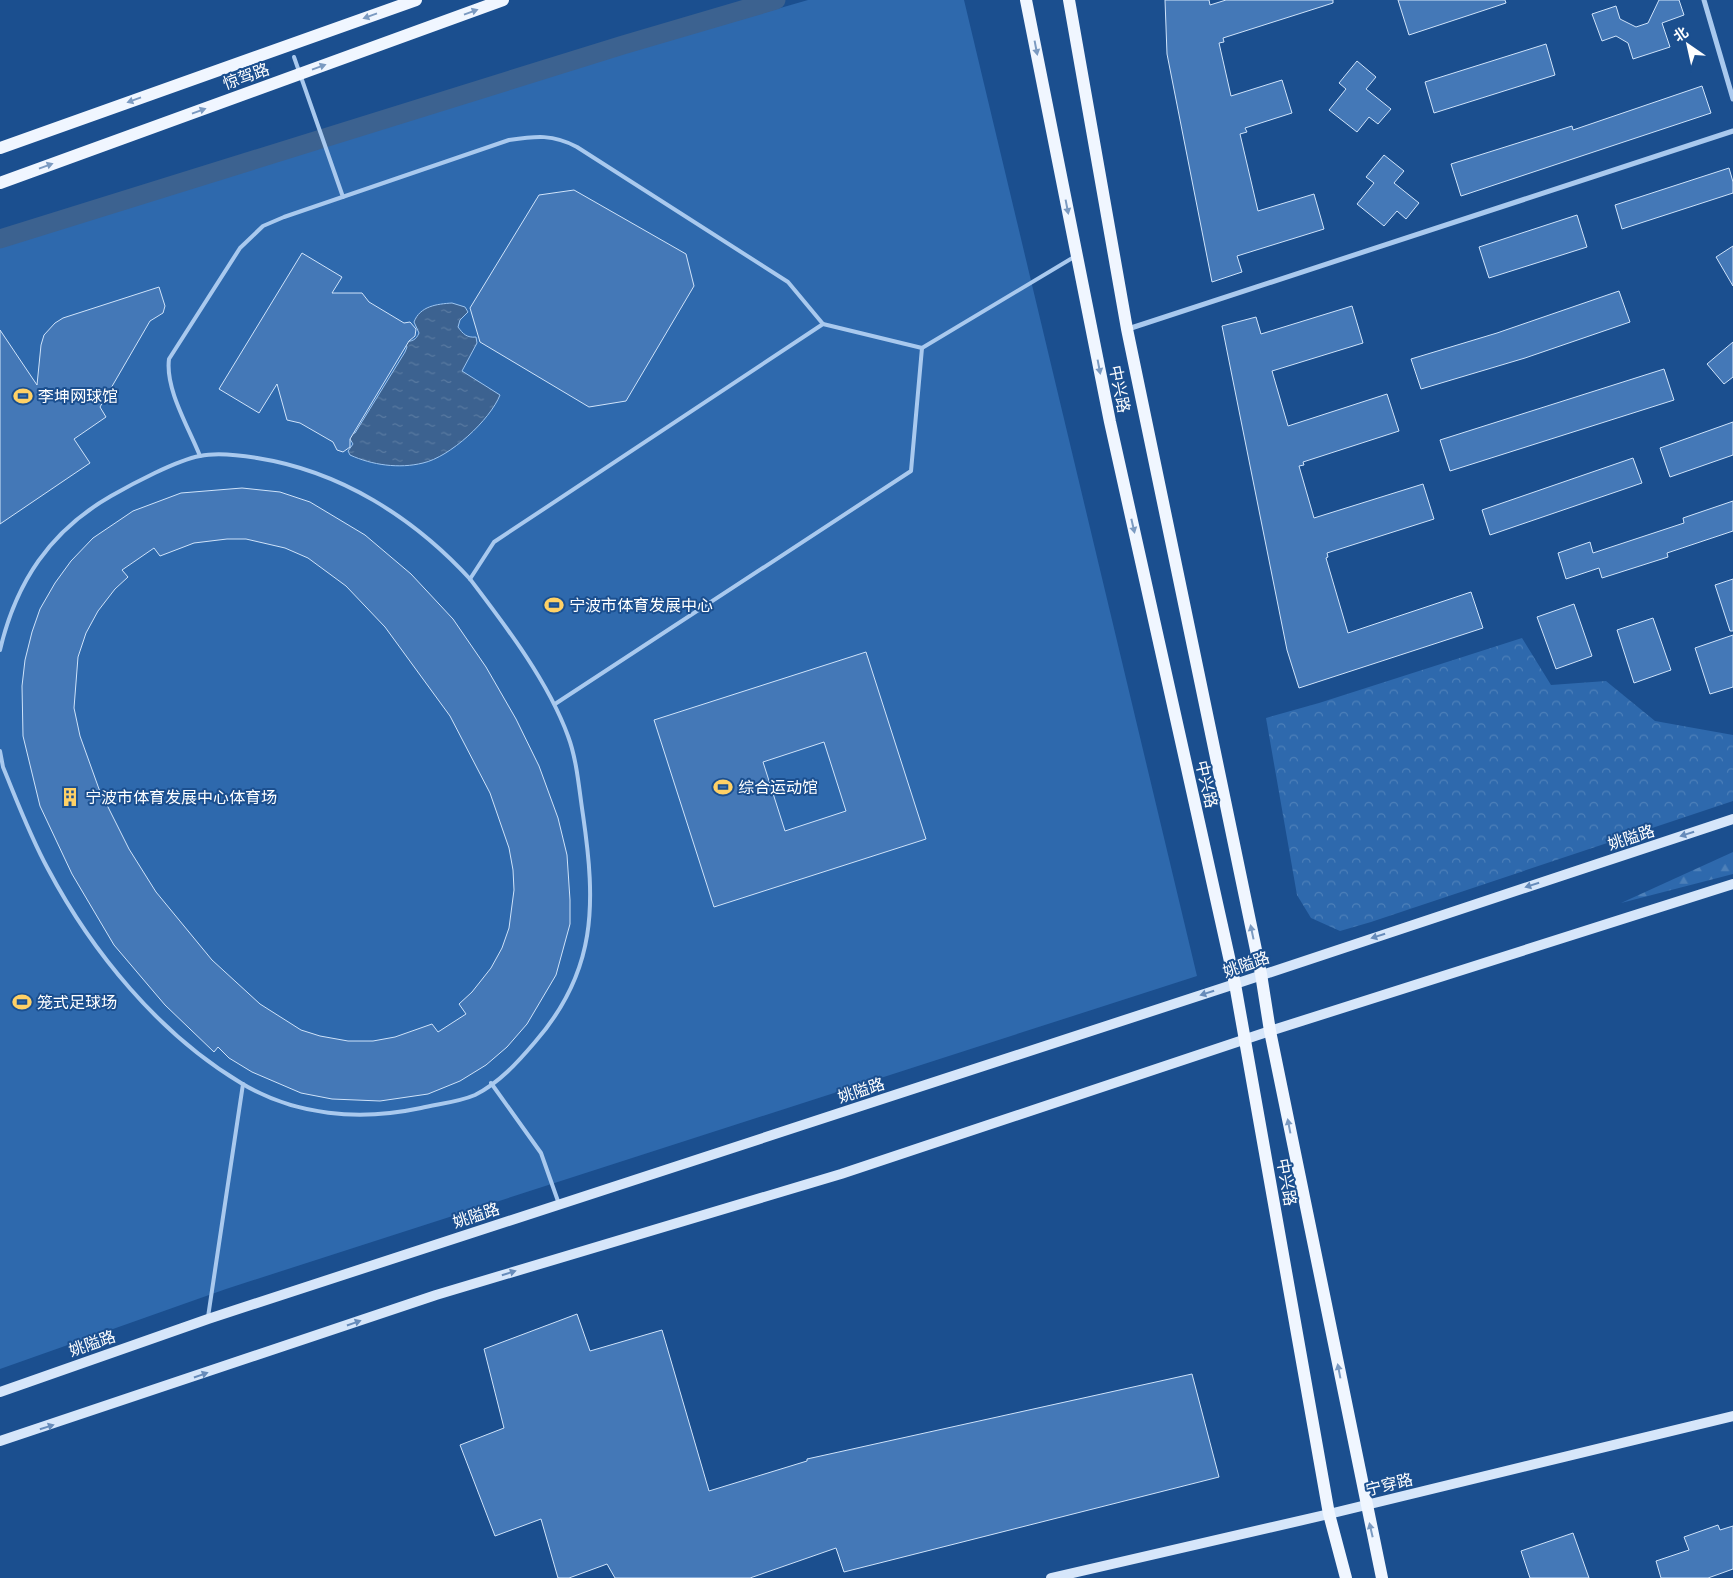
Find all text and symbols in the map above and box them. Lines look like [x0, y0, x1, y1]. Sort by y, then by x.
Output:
one-way arrow [464, 8, 479, 15]
one-way arrow [363, 13, 378, 20]
north arrow [1663, 20, 1713, 70]
text: 北 [1670, 24, 1692, 46]
one-way arrow [1032, 40, 1040, 55]
street label: 惊驾路 [221, 60, 272, 95]
one-way arrow [312, 63, 327, 71]
one-way arrow [126, 97, 141, 105]
one-way arrow [191, 107, 206, 114]
one-way arrow [39, 162, 54, 170]
one-way arrow [1064, 200, 1072, 216]
one-way arrow [1095, 359, 1103, 374]
street label: 中兴路 [1105, 364, 1132, 415]
sports icon: 李坤网球馆 [12, 385, 34, 407]
place label: 李坤网球馆 [38, 388, 118, 407]
one-way arrow [1129, 518, 1137, 533]
sports icon: 宁波市体育发展中心 [543, 594, 565, 616]
place label: 宁波市体育发展中心 [569, 597, 713, 616]
street label: 中兴路 [1191, 759, 1220, 810]
sports icon: 综合运动馆 [712, 776, 734, 798]
place label: 综合运动馆 [738, 779, 818, 798]
building icon: 宁波市体育发展中心体育场 [59, 786, 81, 808]
place label: 宁波市体育发展中心体育场 [85, 789, 277, 808]
street label: 姚隘路 [1606, 822, 1657, 855]
one-way arrow [1679, 831, 1694, 839]
one-way arrow [1525, 882, 1540, 889]
one-way arrow [1248, 924, 1256, 940]
one-way arrow [1370, 932, 1385, 940]
street label: 姚隘路 [1221, 949, 1272, 982]
one-way arrow [1200, 990, 1215, 997]
sports icon: 笼式足球场 [11, 991, 33, 1013]
place label: 笼式足球场 [37, 994, 117, 1013]
street label: 姚隘路 [836, 1075, 887, 1108]
one-way arrow [1285, 1118, 1293, 1134]
street label: 中兴路 [1272, 1157, 1299, 1208]
street label: 姚隘路 [451, 1200, 502, 1233]
one-way arrow [502, 1268, 517, 1276]
one-way arrow [347, 1318, 362, 1326]
street label: 姚隘路 [67, 1328, 118, 1361]
one-way arrow [1334, 1363, 1342, 1379]
one-way arrow [193, 1371, 208, 1378]
one-way arrow [39, 1422, 54, 1430]
street label: 宁穿路 [1364, 1470, 1415, 1500]
one-way arrow [1367, 1523, 1375, 1538]

